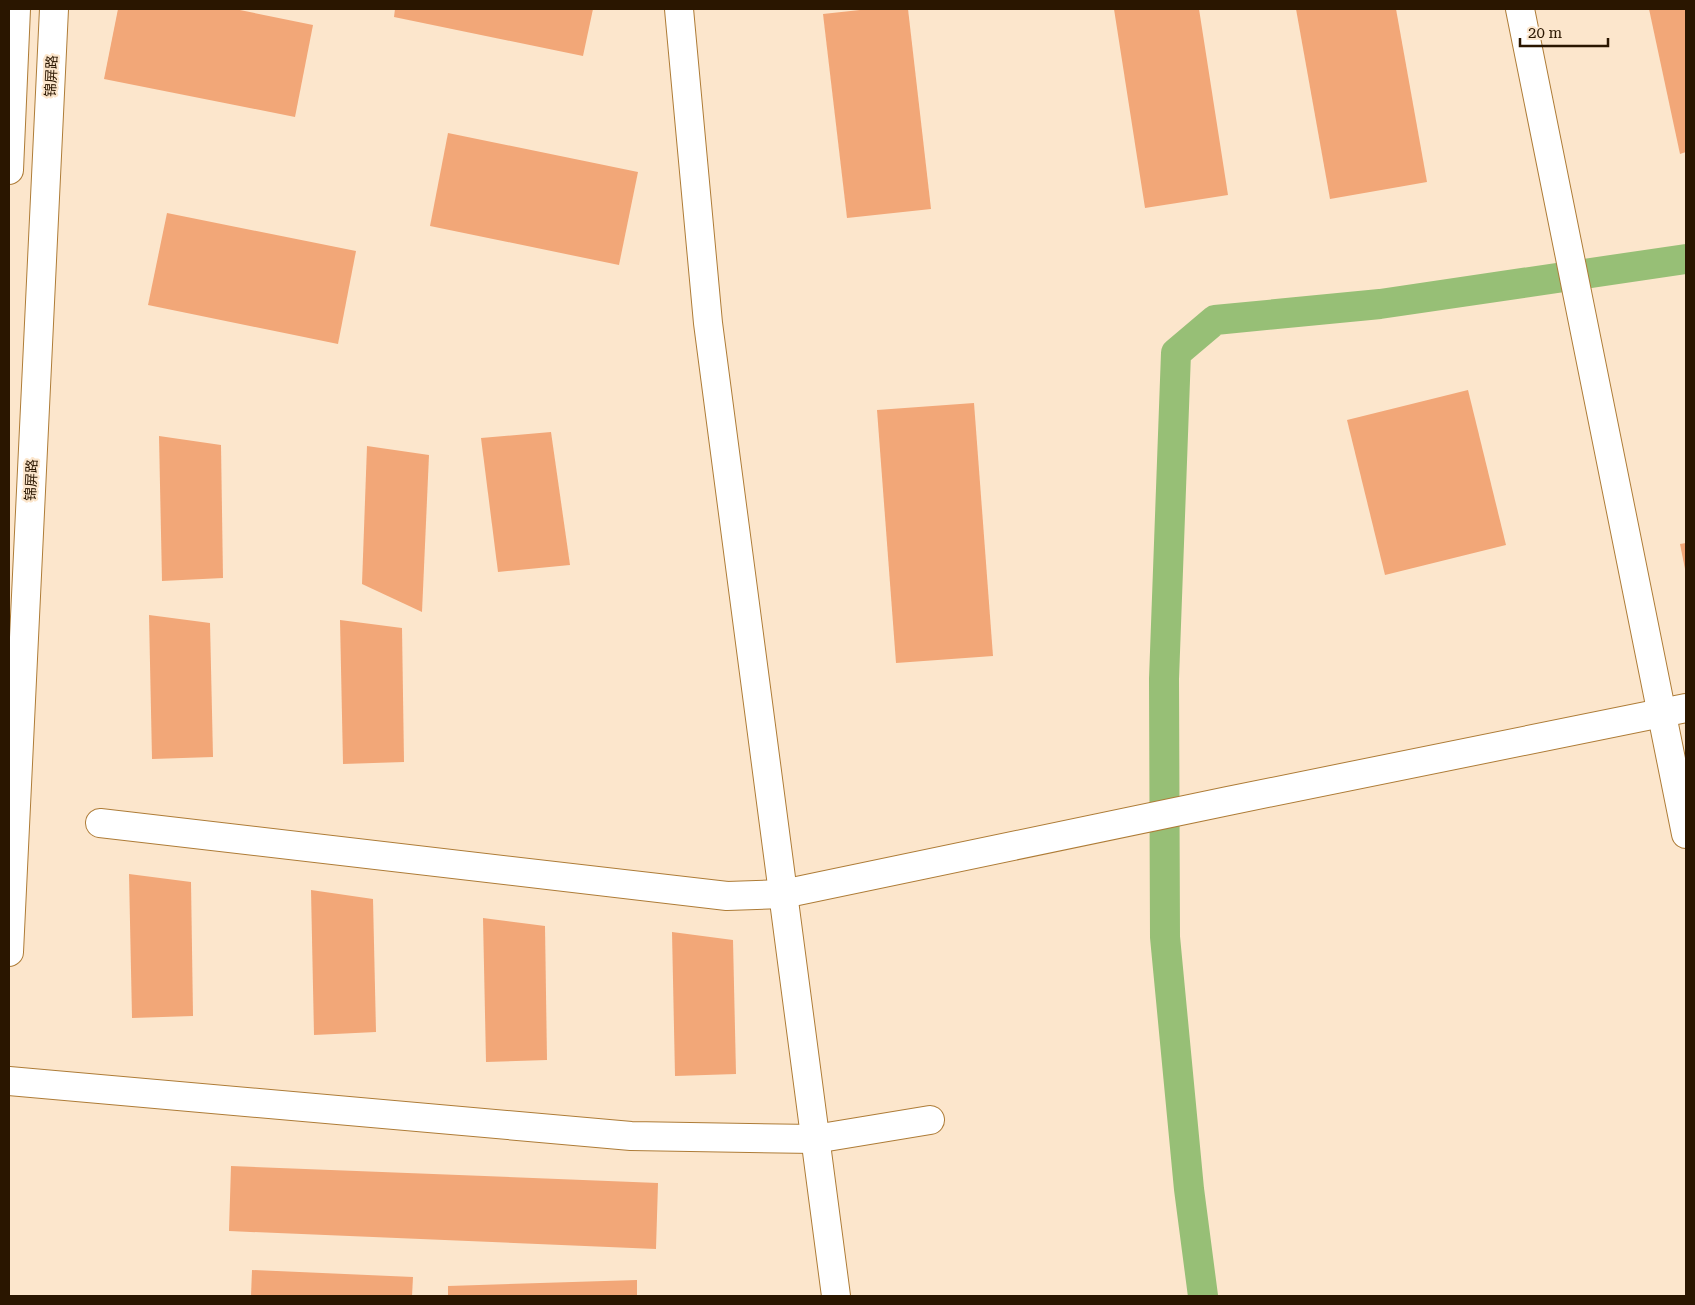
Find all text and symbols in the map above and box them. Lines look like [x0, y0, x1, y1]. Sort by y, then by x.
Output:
scale bar [1520, 15, 1608, 47]
text: 20 m [1528, 24, 1563, 42]
street label: 锦屏路 [42, 55, 60, 97]
street label: 锦屏路 [22, 459, 40, 501]

